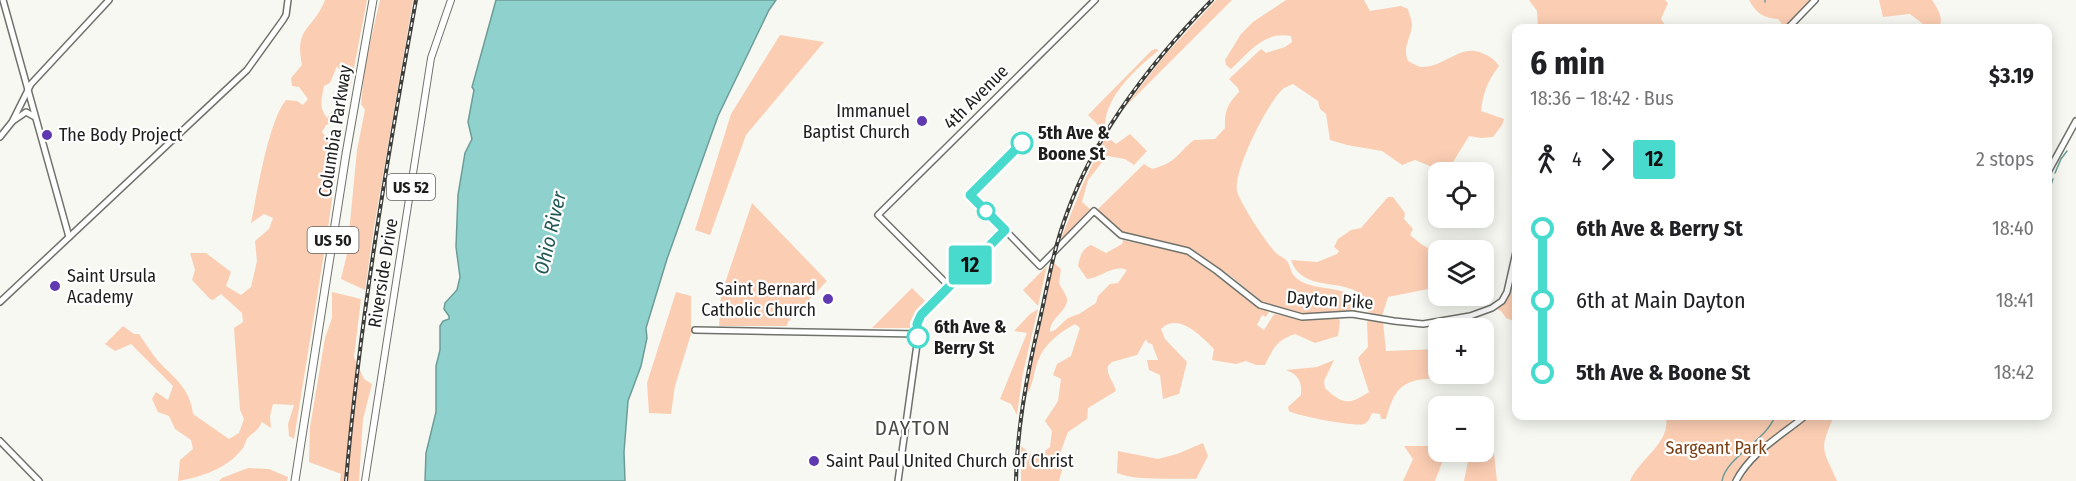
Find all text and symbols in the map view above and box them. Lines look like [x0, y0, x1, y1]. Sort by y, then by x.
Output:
text: 6 min [1530, 43, 1605, 83]
street label: 4th Avenue [939, 60, 1013, 134]
text: $3.19 [1989, 62, 2034, 89]
street label: Columbia Parkway [314, 63, 356, 199]
text: 18:36 – 18:42 · Bus [1530, 86, 1674, 110]
place label: Immanuel Baptist Church [803, 100, 910, 143]
marker: Immanuel Baptist Church [915, 114, 929, 128]
place label: 5th Ave & Boone St [1038, 122, 1110, 165]
place label: The Body Project [59, 124, 183, 146]
marker: The Body Project [40, 128, 54, 142]
marker: 5th Ave & Boone St [1011, 132, 1033, 154]
icon: walk [1530, 143, 1563, 176]
icon: forward [1591, 143, 1624, 176]
text: 12 [1645, 146, 1663, 172]
text: 4 [1572, 147, 1582, 171]
text: 2 stops [1976, 147, 2034, 171]
map controls [1428, 162, 1494, 462]
button: locate [1428, 162, 1494, 228]
road number: US 52 [387, 174, 435, 200]
water label: Ohio River [529, 188, 571, 277]
unlabelled marker [977, 202, 995, 220]
text: 6th Ave & Berry St [1576, 215, 1743, 242]
text: 18:40 [1992, 216, 2034, 240]
street label: Riverside Drive [364, 217, 403, 329]
road number: US 50 [308, 227, 358, 253]
button: layers [1428, 240, 1494, 306]
line badge: 12 [943, 246, 997, 284]
text: 12 [961, 252, 979, 278]
place label: Saint Ursula Academy [67, 265, 156, 308]
place label: Saint Bernard Catholic Church [701, 278, 816, 321]
marker: Saint Ursula Academy [48, 279, 62, 293]
street label: Dayton Pike [1286, 286, 1374, 314]
text: 6th at Main Dayton [1576, 287, 1746, 314]
text: 18:41 [1996, 288, 2034, 312]
marker: Saint Bernard Catholic Church [821, 292, 835, 306]
place label: 6th Ave & Berry St [934, 316, 1007, 359]
button: + [1428, 318, 1494, 384]
marker: 6th Ave & Berry St [907, 326, 929, 348]
text: 5th Ave & Boone St [1576, 359, 1750, 386]
text: 18:42 [1994, 360, 2034, 384]
button: − [1428, 396, 1494, 462]
district label: DAYTON [875, 415, 951, 441]
park label: Sargeant Park [1665, 437, 1767, 459]
place label: Saint Paul United Church of Christ [826, 450, 1074, 472]
marker: Saint Paul United Church of Christ [807, 454, 821, 468]

